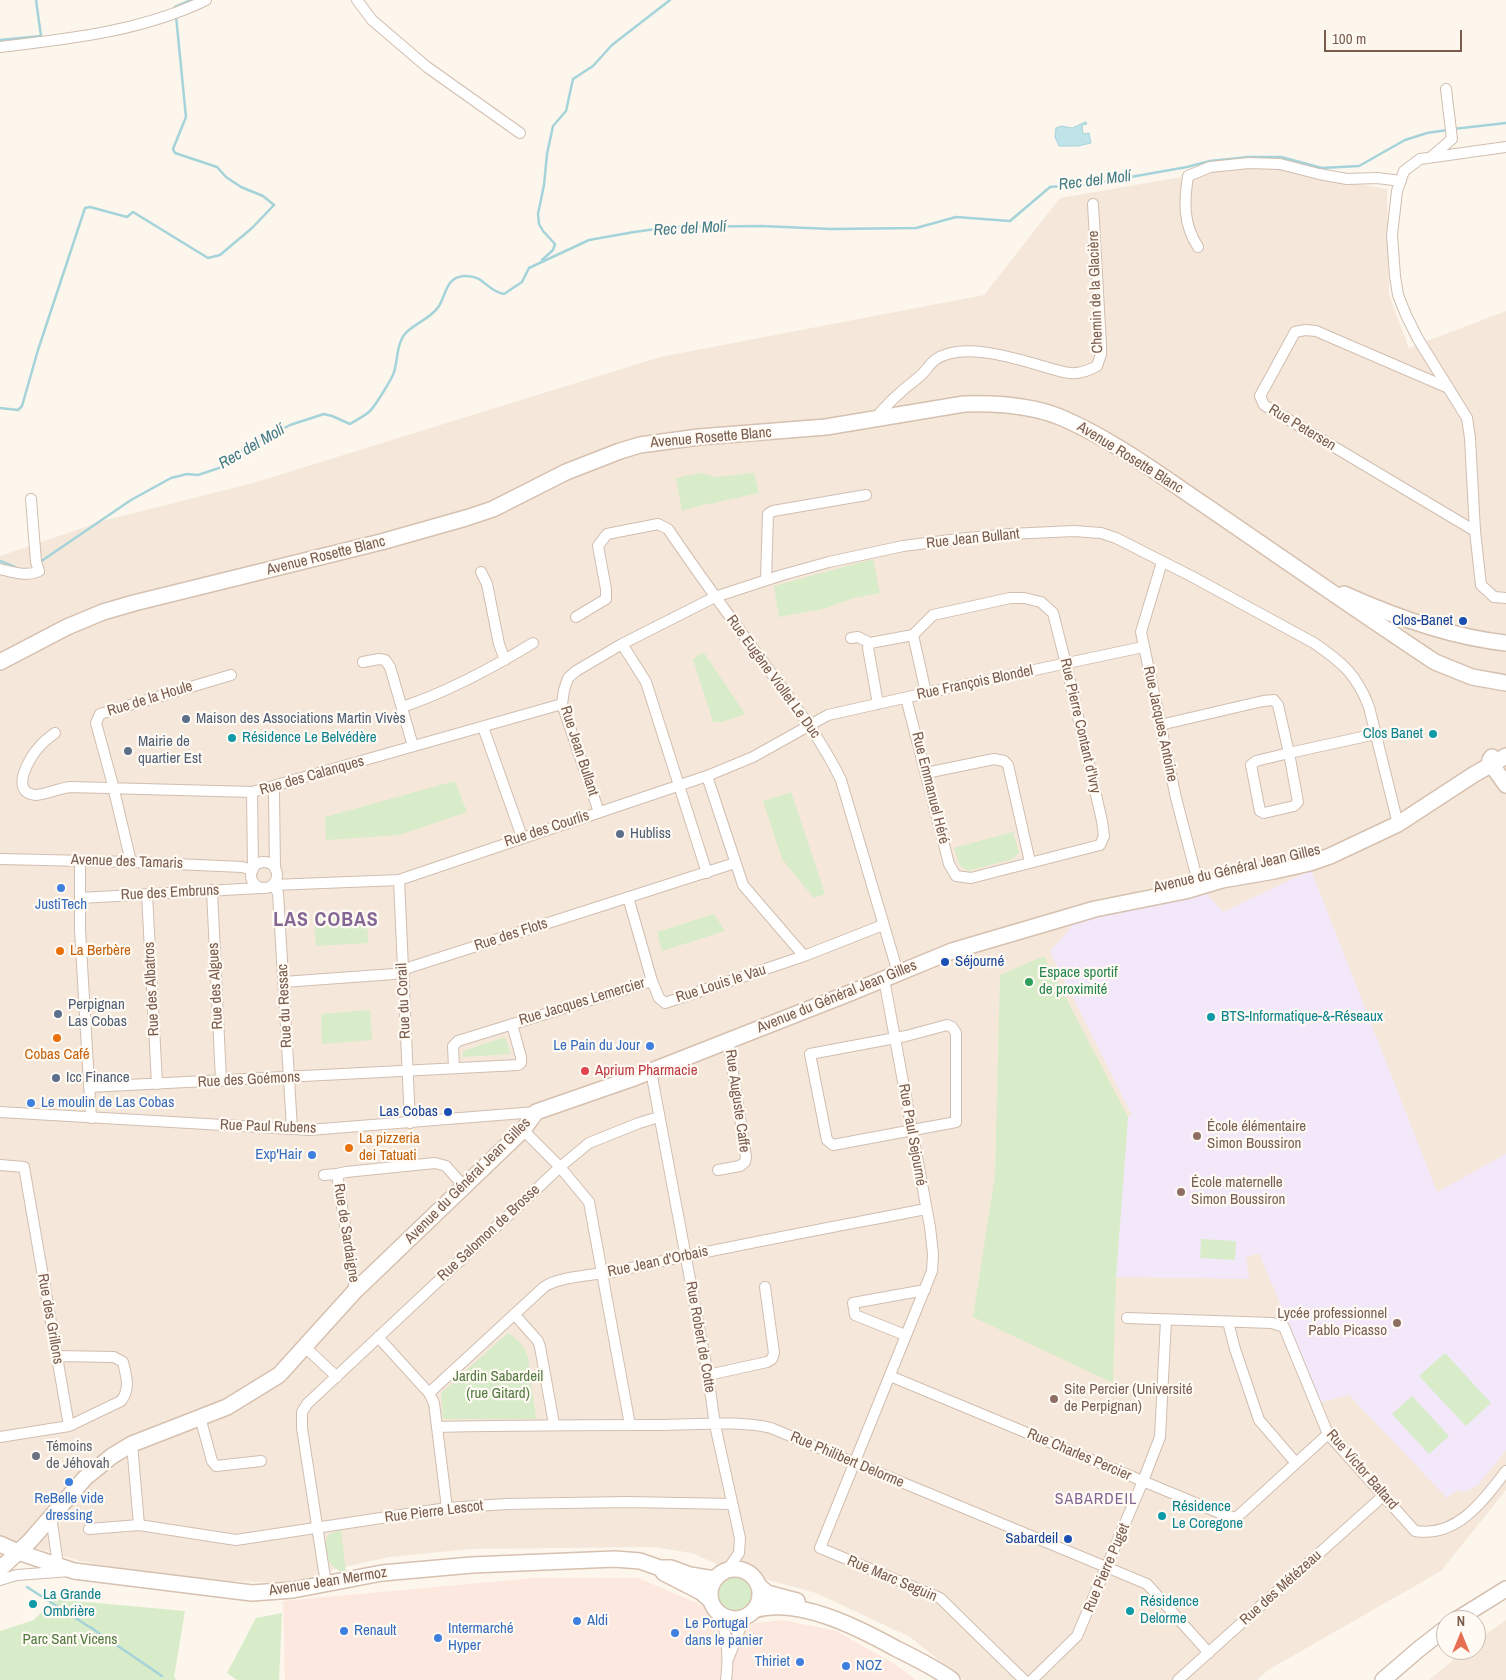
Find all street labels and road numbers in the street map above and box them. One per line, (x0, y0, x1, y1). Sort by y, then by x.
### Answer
street label: Chemin de la Glacière (1085, 230, 1107, 354)
street label: Rue Petersen (1265, 401, 1339, 455)
street label: Avenue Rosette Blanc (1074, 418, 1186, 498)
street label: Avenue Rosette Blanc (650, 424, 772, 452)
street label: Rue Jean Bullant (925, 525, 1021, 553)
street label: Avenue Rosette Blanc (265, 533, 387, 579)
street label: Rue Eugène Viollet Le Duc (722, 612, 824, 742)
street label: Rue Pierre Contant d'Ivry (1056, 657, 1104, 795)
street label: Rue François Blondel (915, 662, 1035, 704)
street label: Rue Jacques Antoine (1139, 665, 1181, 783)
street label: Rue de la Houle (105, 677, 195, 721)
street label: Rue Jean Bullant (556, 704, 602, 798)
street label: Rue Emmanuel Héré (907, 730, 953, 846)
street label: Rue des Calanques (258, 752, 366, 800)
street label: Rue des Courlis (502, 807, 592, 851)
street label: Avenue du Général Jean Gilles (1152, 841, 1322, 897)
street label: Avenue des Tamaris (71, 851, 183, 873)
street label: Rue des Embruns (120, 881, 220, 905)
street label: Rue des Flots (472, 915, 550, 955)
street label: Rue des Albatros (141, 941, 163, 1037)
street label: Rue des Algues (205, 942, 227, 1030)
street label: Avenue du Général Jean Gilles (754, 957, 920, 1037)
street label: Rue Louis le Vau (674, 961, 768, 1007)
street label: Rue du Corail (393, 963, 415, 1039)
street label: Rue du Ressac (274, 964, 296, 1048)
street label: Rue Jacques Lemercier (517, 974, 647, 1030)
street label: Rue Auguste Caffe (721, 1048, 753, 1154)
street label: Rue des Goémons (197, 1068, 301, 1092)
street label: Rue Paul Sejourné (894, 1083, 930, 1187)
street label: Avenue du Général Jean Gilles (401, 1114, 535, 1248)
street label: Rue Paul Rubens (220, 1116, 316, 1138)
street label: Rue Salomon de Brosse (434, 1181, 544, 1285)
street label: Rue de Sardaigne (329, 1182, 363, 1284)
street label: Rue Jean d'Orbais (606, 1243, 710, 1281)
street label: Rue des Grillons (33, 1272, 67, 1366)
street label: Rue Robert de Cotte (681, 1280, 719, 1394)
street label: Rue Charles Percier (1024, 1425, 1134, 1485)
street label: Rue Victor Baltard (1322, 1426, 1402, 1514)
street label: Rue Philibert Delorme (787, 1428, 907, 1492)
street label: Rue Pierre Lescot (384, 1497, 484, 1527)
street label: Rue Pierre Puget (1080, 1521, 1134, 1615)
street label: Rue des Métézeau (1237, 1547, 1325, 1629)
street label: Rue Marc Seguin (844, 1552, 940, 1606)
street label: Avenue Jean Mermoz (268, 1564, 388, 1600)

